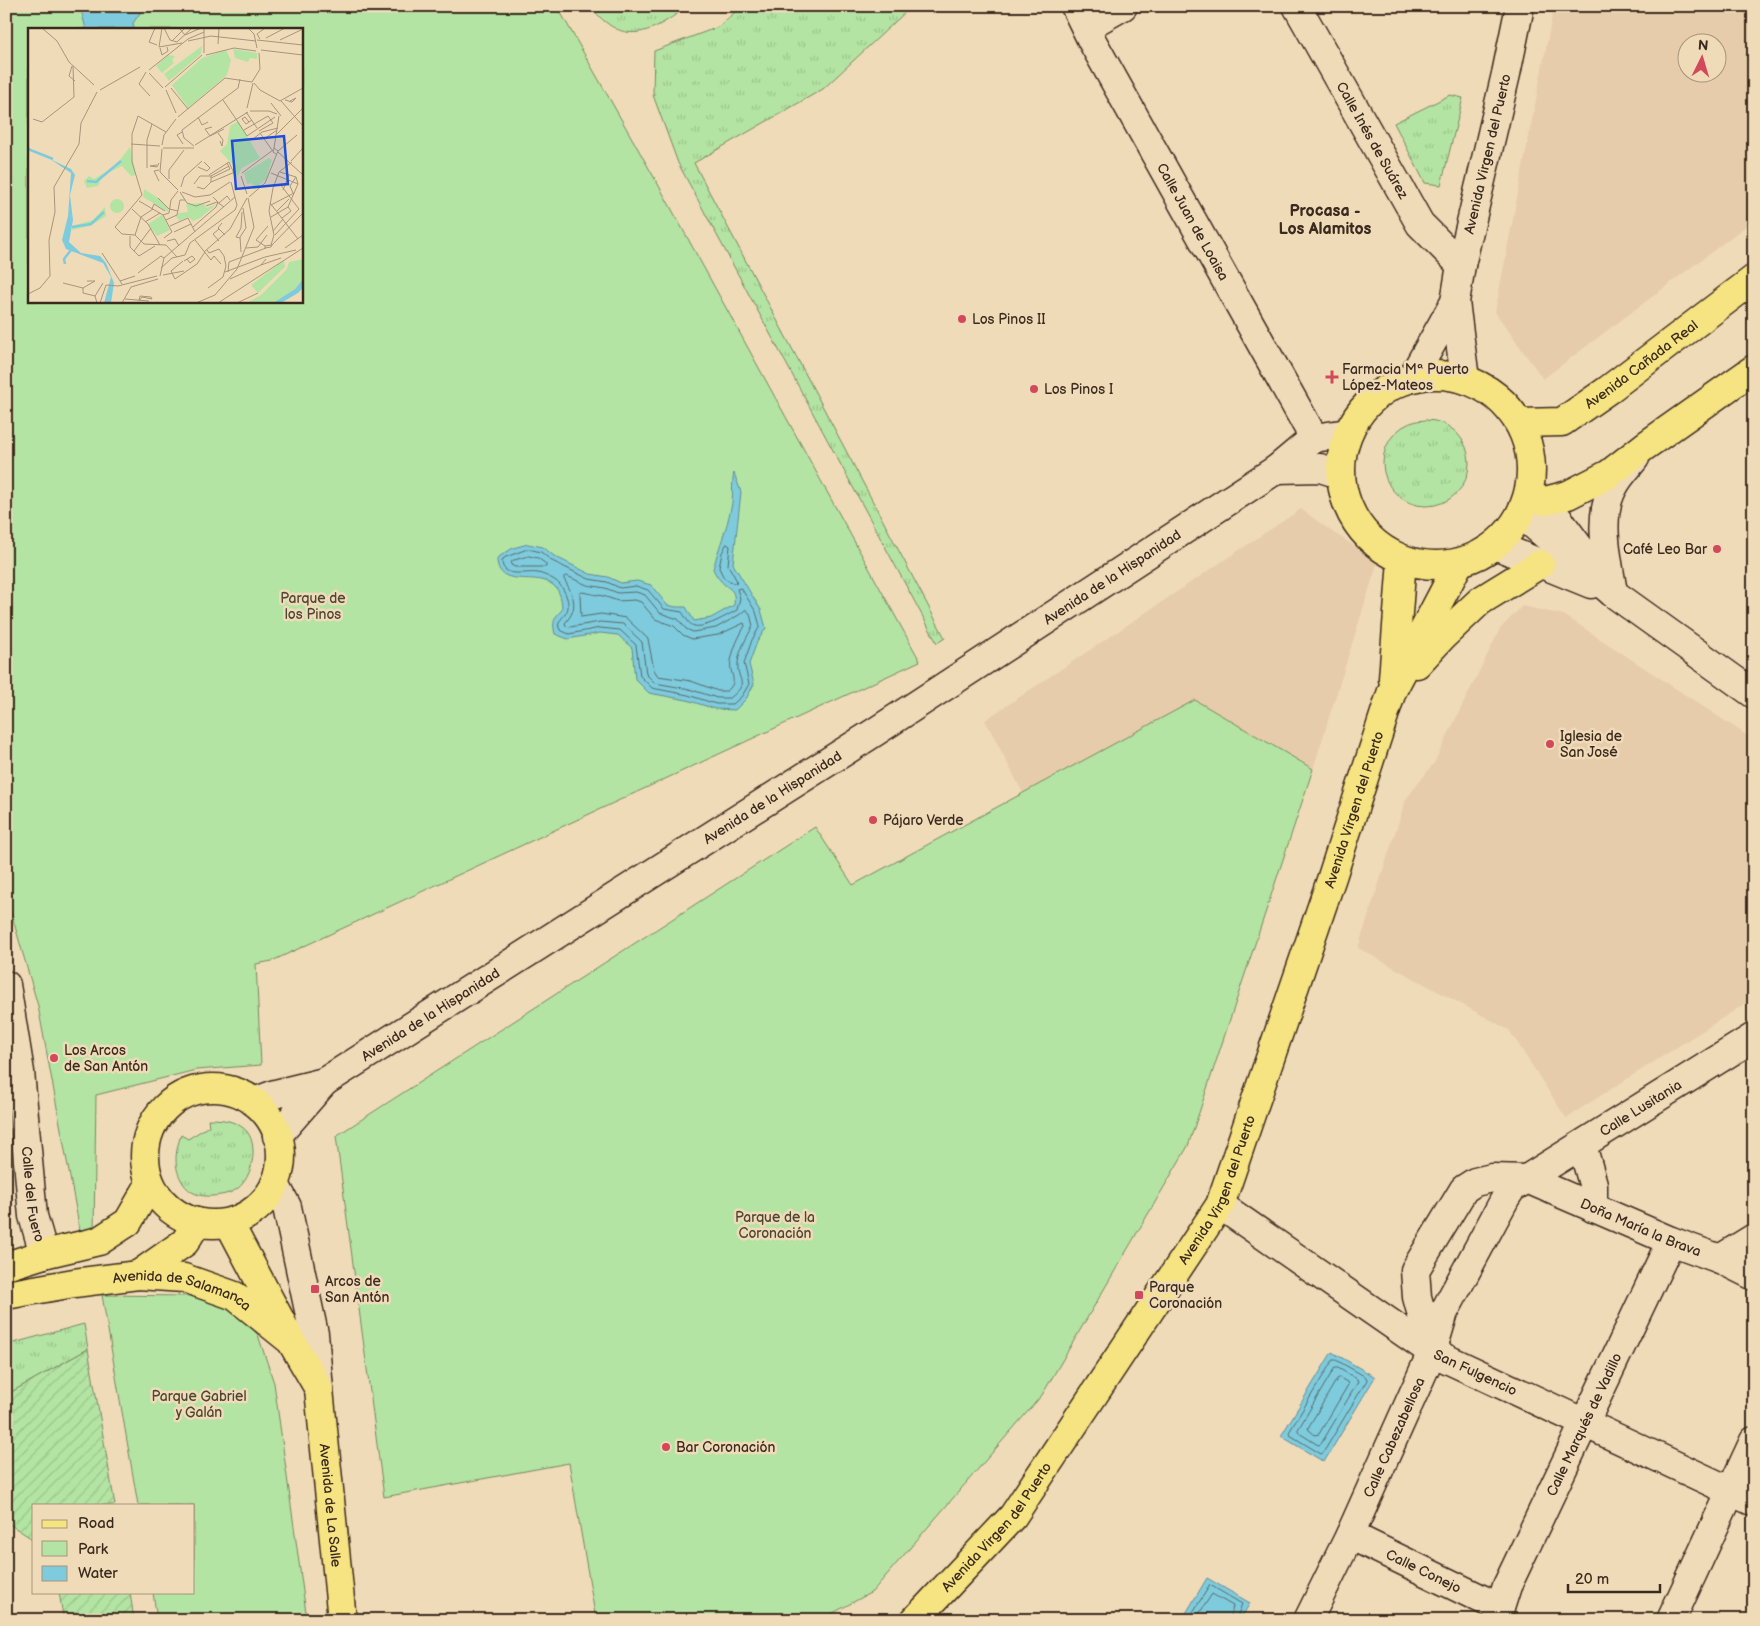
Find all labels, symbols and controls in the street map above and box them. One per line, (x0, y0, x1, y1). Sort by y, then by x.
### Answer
inset map (28, 28, 302, 302)
north arrow (1678, 32, 1728, 82)
text: N (1697, 37, 1709, 54)
street label: Avenida Virgen del Puerto (1460, 72, 1514, 235)
street label: Calle Inés de Suárez (1333, 79, 1413, 202)
street label: Calle Juan de Loaisa (1153, 160, 1233, 284)
district label: Procasa - Los Alamitos (1279, 202, 1372, 239)
place label: Los Pinos II (972, 311, 1046, 328)
marker: Los Pinos II (956, 313, 968, 325)
street label: Avenida Cañada Real (1581, 316, 1701, 412)
place label: Farmacia Mª Puerto López-Mateos (1342, 361, 1469, 394)
marker: Farmacia Mª Puerto López-Mateos (1326, 371, 1338, 383)
place label: Los Pinos I (1044, 381, 1113, 398)
marker: Los Pinos I (1028, 383, 1040, 395)
street label: Avenida de la Hispanidad (1040, 526, 1184, 628)
place label: Café Leo Bar (1623, 541, 1708, 558)
marker: Café Leo Bar (1711, 543, 1723, 555)
park label: Parque de los Pinos (280, 590, 346, 623)
place label: Iglesia de San José (1560, 728, 1622, 761)
street label: Avenida Virgen del Puerto (1320, 729, 1387, 890)
marker: Iglesia de San José (1544, 738, 1556, 750)
street label: Avenida de la Hispanidad (700, 747, 845, 847)
place label: Pájaro Verde (883, 812, 963, 829)
marker: Pájaro Verde (867, 814, 879, 826)
street label: Avenida de la Hispanidad (358, 964, 503, 1065)
place label: Los Arcos de San Antón (64, 1042, 148, 1075)
marker: Los Arcos de San Antón (48, 1052, 60, 1064)
street label: Calle Lusitania (1596, 1076, 1685, 1140)
street label: Avenida Virgen del Puerto (1175, 1113, 1259, 1267)
street label: Calle del Fuero (18, 1146, 49, 1244)
street label: Doña María la Brava (1578, 1195, 1704, 1260)
park label: Parque de la Coronación (735, 1209, 815, 1242)
street label: Avenida de Salamanca (112, 1266, 255, 1314)
place label: Arcos de San Antón (325, 1273, 389, 1306)
place label: Parque Coronación (1149, 1279, 1222, 1312)
marker: Arcos de San Antón (309, 1283, 321, 1295)
marker: Parque Coronación (1133, 1289, 1145, 1301)
street label: San Fulgencio (1431, 1346, 1520, 1399)
street label: Calle Marqués de Vadillo (1542, 1350, 1625, 1499)
street label: Calle Cabezabellosa (1360, 1374, 1428, 1500)
park label: Parque Gabriel y Galán (151, 1388, 247, 1421)
place label: Bar Coronación (676, 1439, 776, 1456)
marker: Bar Coronación (660, 1441, 672, 1453)
street label: Avenida de La Salle (316, 1443, 345, 1568)
street label: Avenida Virgen del Puerto (938, 1459, 1055, 1595)
legend (32, 1504, 195, 1594)
text: Road (78, 1514, 114, 1533)
text: Park (78, 1540, 109, 1559)
street label: Calle Conejo (1383, 1545, 1464, 1596)
scale bar (1568, 1561, 1660, 1593)
text: Water (78, 1564, 118, 1583)
text: 20 m (1575, 1570, 1609, 1589)

